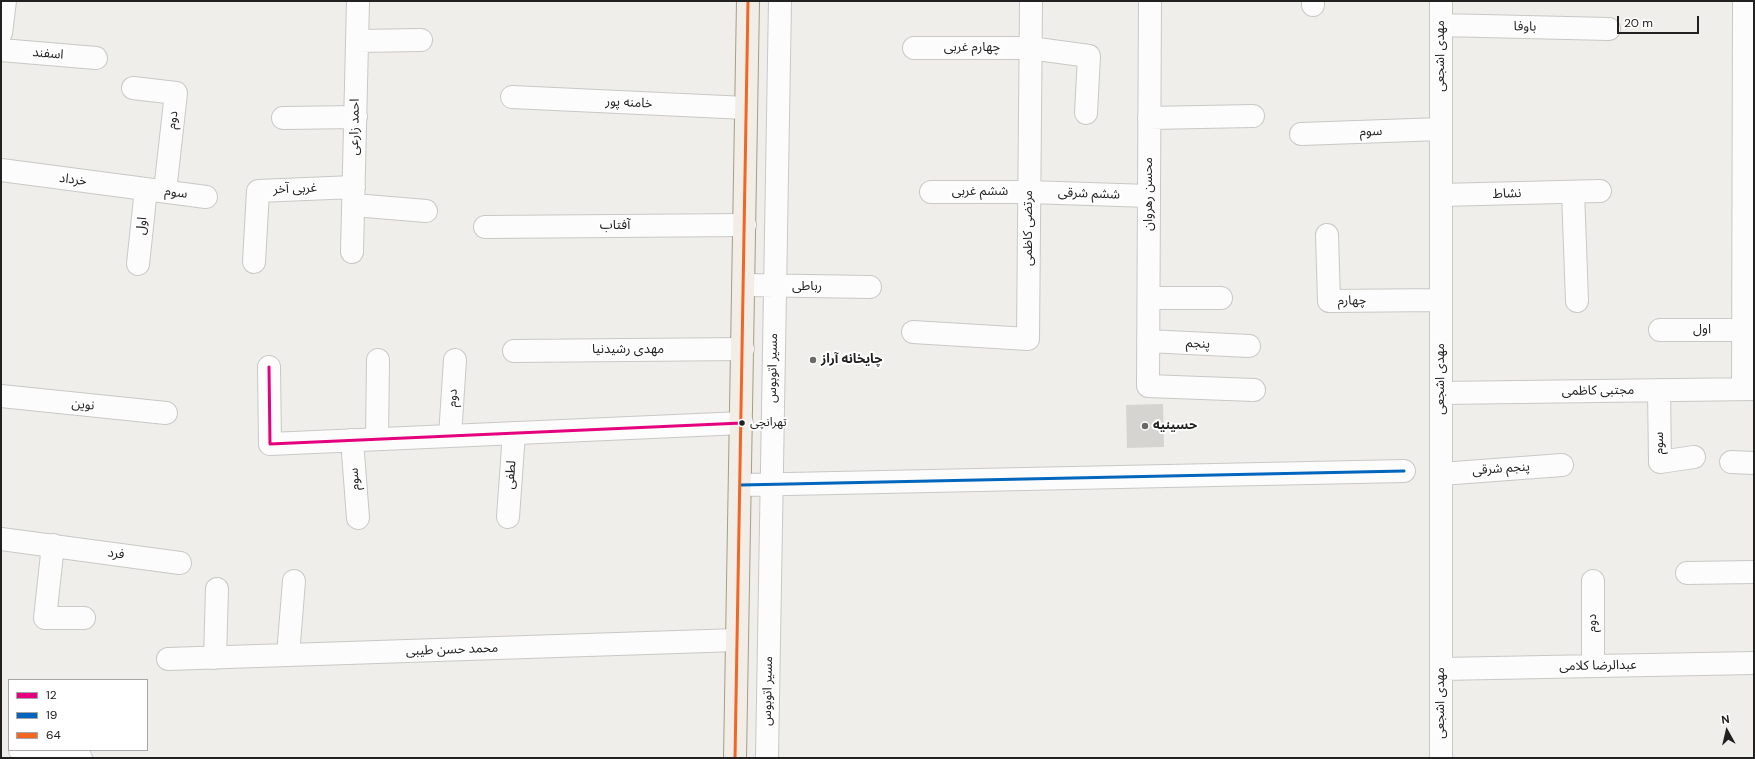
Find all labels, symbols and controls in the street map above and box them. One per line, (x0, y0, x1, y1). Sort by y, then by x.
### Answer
scale bar (1619, 8, 1701, 34)
text: 20 m (1624, 15, 1653, 31)
street label: باوفا (1514, 19, 1536, 35)
street label: مهدی اشجعی (1433, 20, 1449, 92)
street label: چهارم غربی (944, 40, 1000, 56)
street label: اسفند (32, 45, 64, 63)
street label: خامنه پور (605, 94, 653, 112)
street label: احمد زارعی (347, 99, 363, 155)
street label: دوم (164, 110, 182, 130)
street label: سوم (1359, 124, 1383, 140)
street label: محسن رهروان (1141, 157, 1157, 231)
street label: خرداد (58, 171, 88, 189)
street label: غربی آخر (273, 180, 317, 198)
street label: سوم (164, 184, 188, 202)
street label: ششم غربی (952, 184, 1008, 200)
street label: ششم شرقی (1058, 185, 1120, 203)
street label: نشاط (1492, 186, 1522, 202)
street label: مرتضی کاظمی (1021, 190, 1037, 266)
street label: اول (133, 216, 151, 236)
street label: آفتاب (600, 218, 630, 234)
street label: رباطی (792, 279, 822, 295)
street label: چهارم (1338, 293, 1366, 309)
street label: اول (1693, 322, 1711, 338)
street label: مسیر اتوبوس (765, 333, 781, 403)
street label: پنجم (1186, 336, 1210, 352)
street label: مهدی رشیدنیا (592, 342, 664, 358)
street label: مهدی اشجعی (1433, 343, 1449, 415)
place label: چایخانه آراز (821, 352, 882, 368)
marker: چایخانه آراز (808, 355, 818, 365)
street label: مجتبی کاظمی (1562, 383, 1634, 399)
street label: دوم (445, 388, 461, 408)
street label: نوین (71, 396, 95, 414)
place label: تهرانچی (750, 416, 787, 430)
marker: تهرانچی (737, 418, 747, 428)
place label: حسینیه (1153, 418, 1197, 434)
marker: حسینیه (1140, 421, 1150, 431)
street label: سوم (1652, 432, 1668, 454)
street label: پنجم شرقی (1472, 459, 1530, 479)
street label: لطفی (502, 460, 520, 490)
street label: سوم (346, 467, 364, 491)
street label: فرد (107, 545, 125, 563)
street label: دوم (1585, 614, 1601, 632)
street label: محمد حسن طیبی (406, 641, 498, 659)
street label: مسیر اتوبوس (760, 656, 776, 726)
street label: عبدالرضا کلامی (1559, 658, 1637, 674)
street label: مهدی اشجعی (1433, 667, 1449, 739)
legend (8, 679, 148, 751)
text: 12 (46, 687, 57, 703)
text: 19 (46, 707, 57, 723)
north arrow (1707, 711, 1747, 751)
text: N (1720, 712, 1730, 727)
text: 64 (46, 727, 61, 743)

